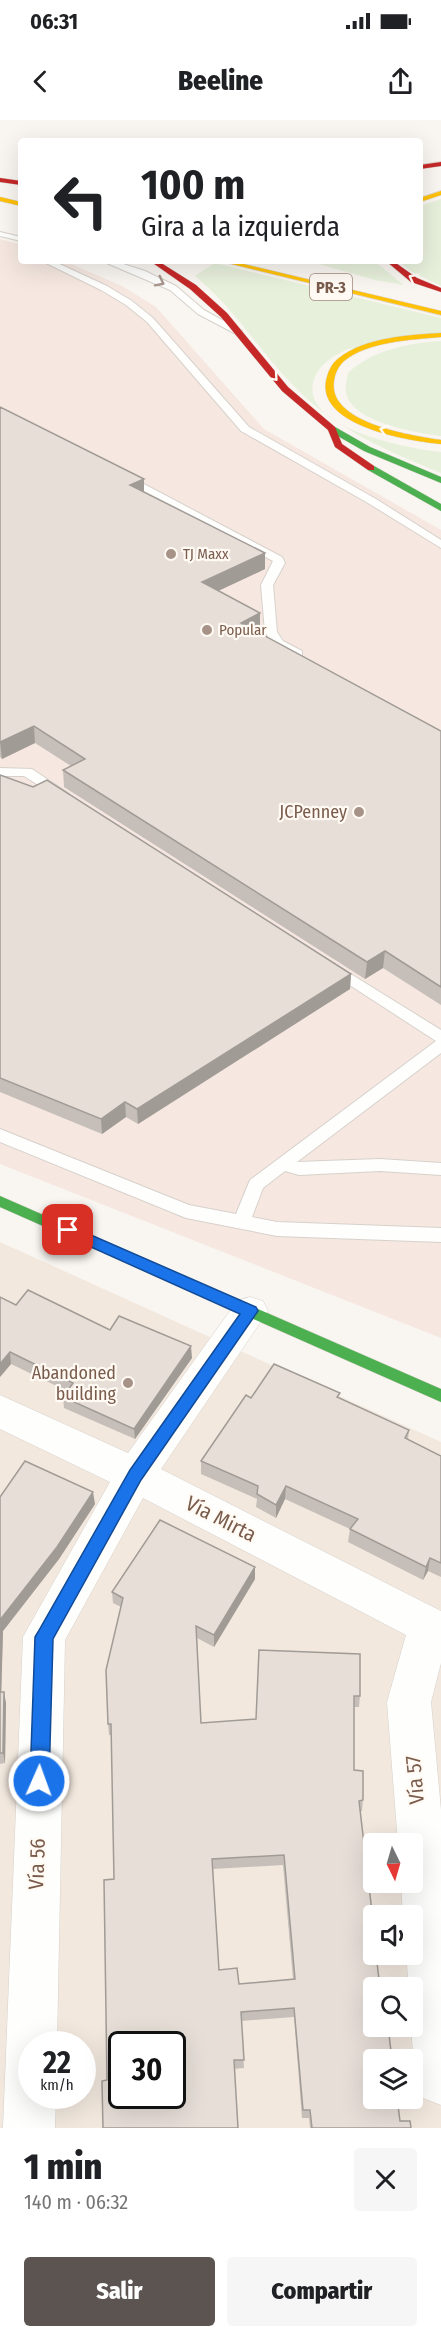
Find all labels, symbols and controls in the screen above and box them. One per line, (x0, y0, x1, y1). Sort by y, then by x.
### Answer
text: 06:31 (30, 8, 78, 35)
icon: back (24, 65, 57, 98)
text: Beeline (178, 65, 263, 97)
icon: share (384, 65, 417, 98)
text: 100 m (141, 160, 245, 210)
icon: left (42, 162, 120, 240)
text: Gira a la izquierda (141, 211, 340, 243)
road number: PR-3 (310, 274, 352, 300)
one-way arrow (409, 274, 420, 286)
one-way arrow (154, 275, 164, 286)
one-way arrow (267, 370, 278, 381)
one-way arrow (379, 425, 390, 437)
place label: TJ Maxx (183, 545, 229, 563)
marker: TJ Maxx (164, 547, 178, 561)
place label: Popular (219, 621, 267, 639)
marker: Popular (200, 623, 214, 637)
place label: JCPenney (279, 801, 347, 823)
marker: JCPenney (352, 805, 366, 819)
pin (42, 1204, 93, 1255)
icon: arrive (51, 1213, 84, 1246)
place label: Abandoned building (32, 1362, 117, 1405)
marker: Abandoned building (121, 1376, 135, 1390)
street label: Vía Mirta (181, 1490, 261, 1548)
position arrow (7, 1749, 71, 1813)
street label: Vía 57 (400, 1754, 430, 1806)
north arrow (363, 1833, 423, 1893)
map controls (363, 1833, 423, 2109)
street label: Vía 56 (23, 1838, 51, 1890)
button: sound (363, 1905, 423, 1965)
button: search (363, 1977, 423, 2037)
speed limit sign: 30 (108, 2031, 186, 2109)
text: 22 (43, 2045, 71, 2081)
button: layers (363, 2049, 423, 2109)
text: km/h (40, 2076, 74, 2094)
text: 1 min (24, 2145, 102, 2189)
button: close (354, 2148, 417, 2211)
text: 140 m · 06:32 (24, 2190, 128, 2214)
button: Salir (24, 2257, 215, 2326)
button: Compartir (227, 2257, 417, 2326)

